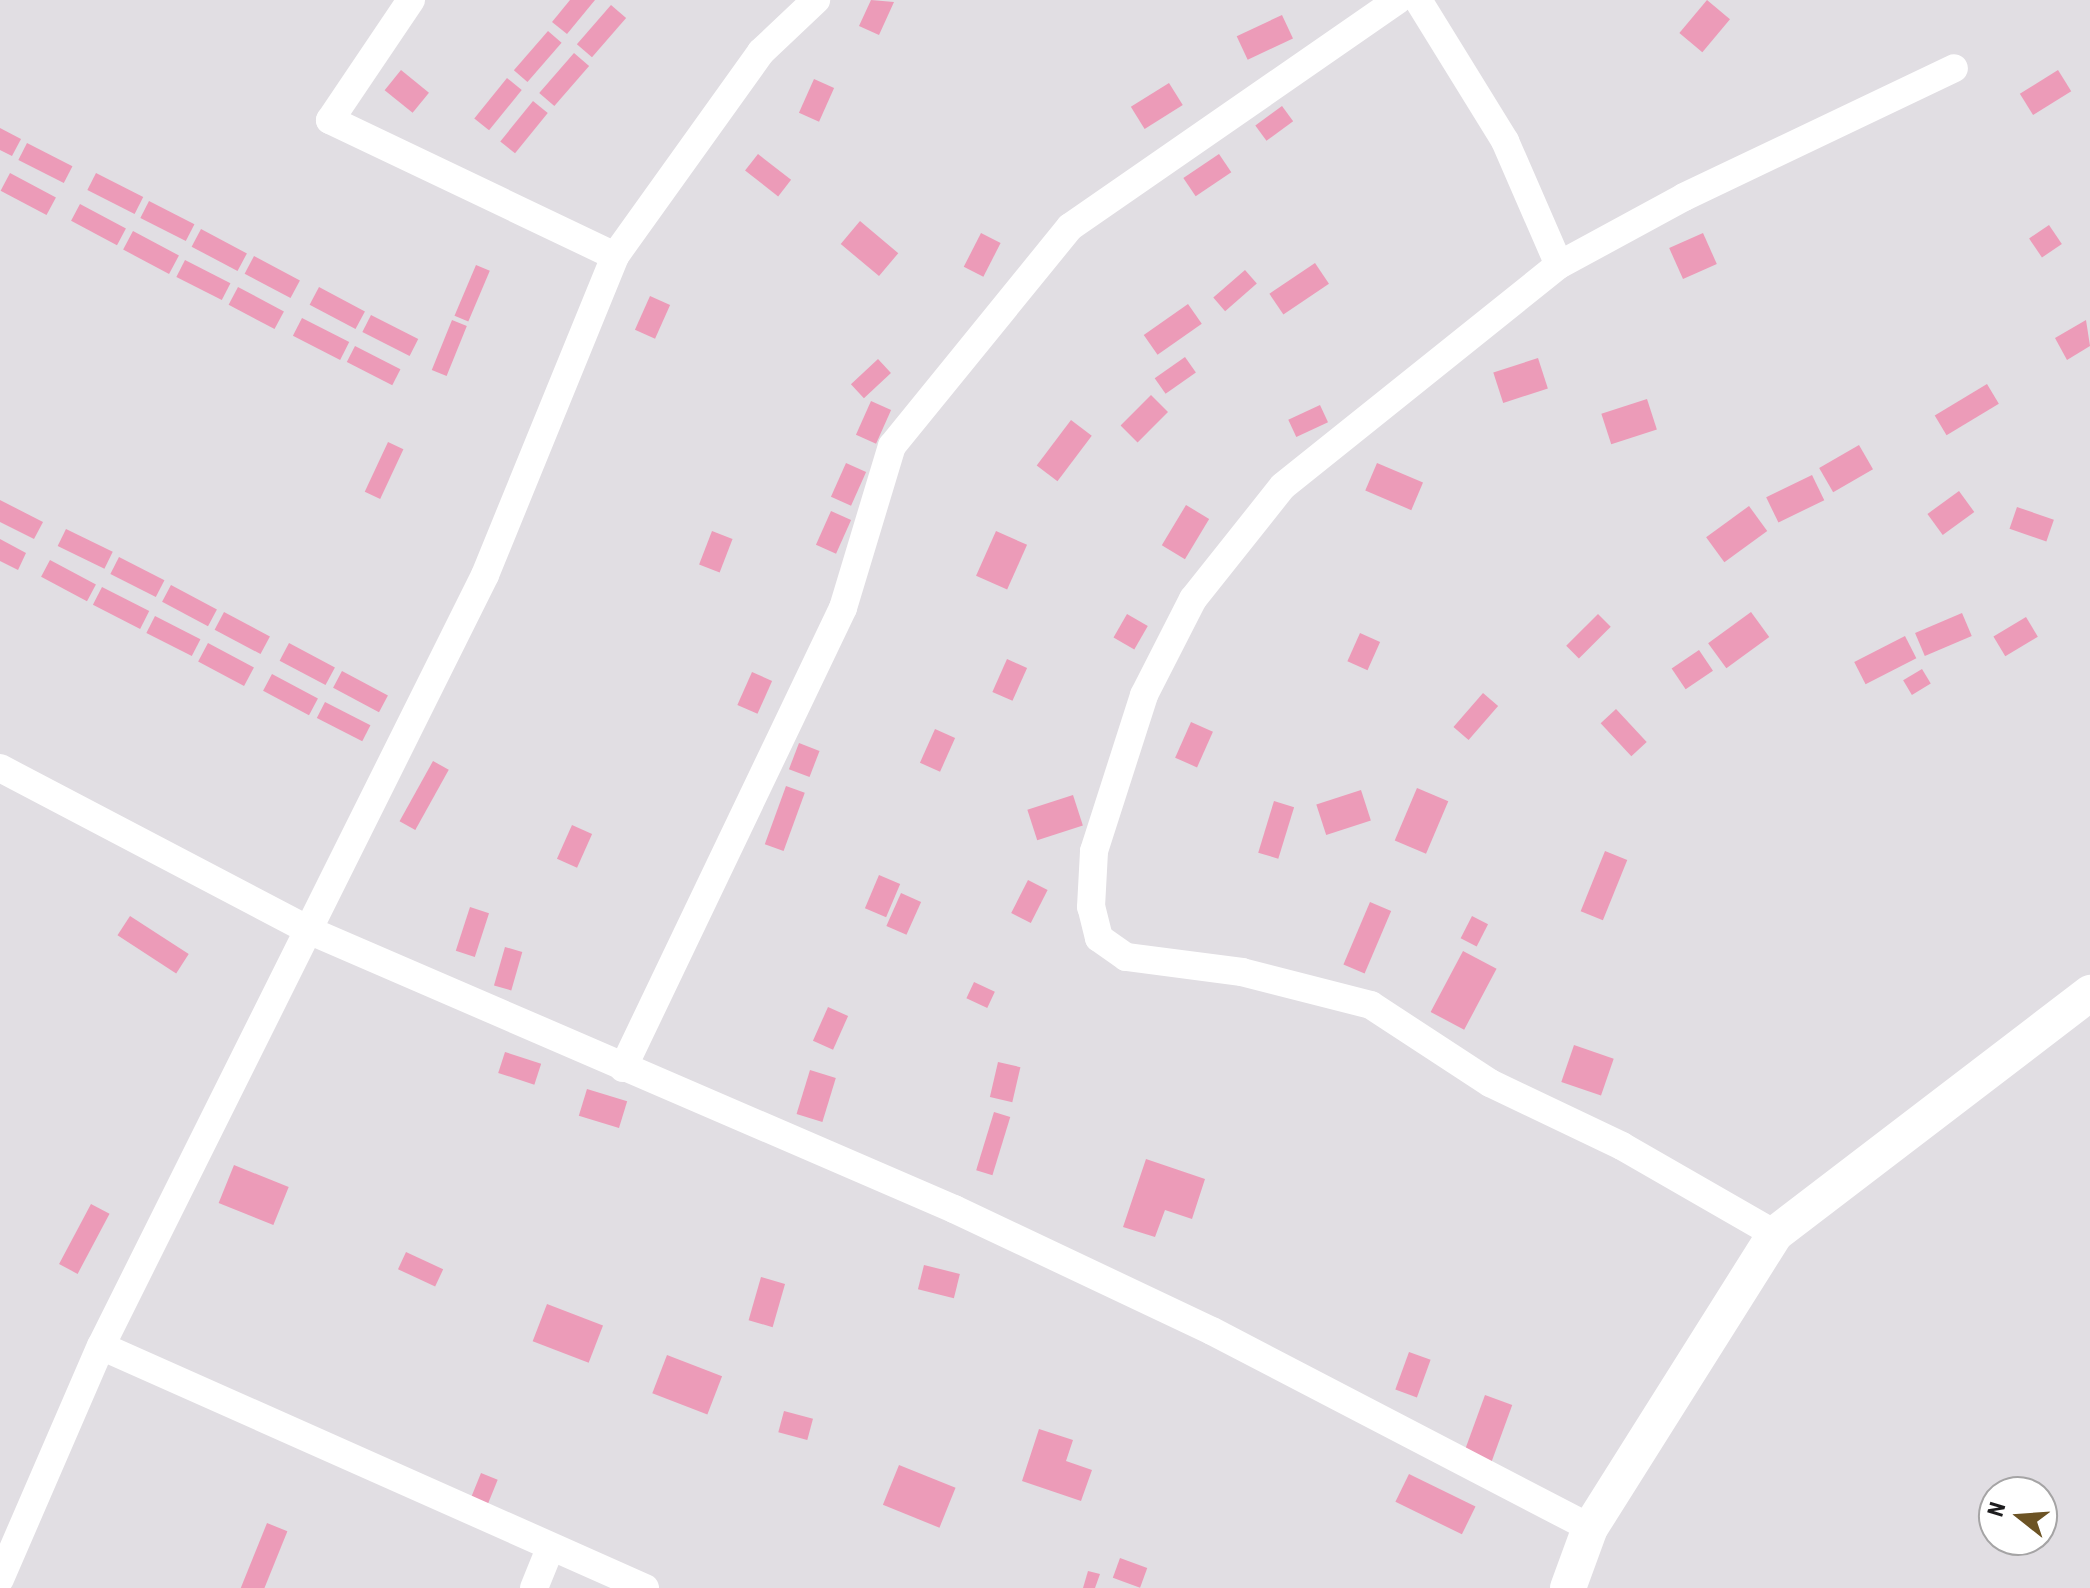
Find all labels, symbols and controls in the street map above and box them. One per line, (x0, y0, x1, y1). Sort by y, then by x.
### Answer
north arrow (1978, 1476, 2058, 1556)
text: N (1983, 1499, 2010, 1520)

